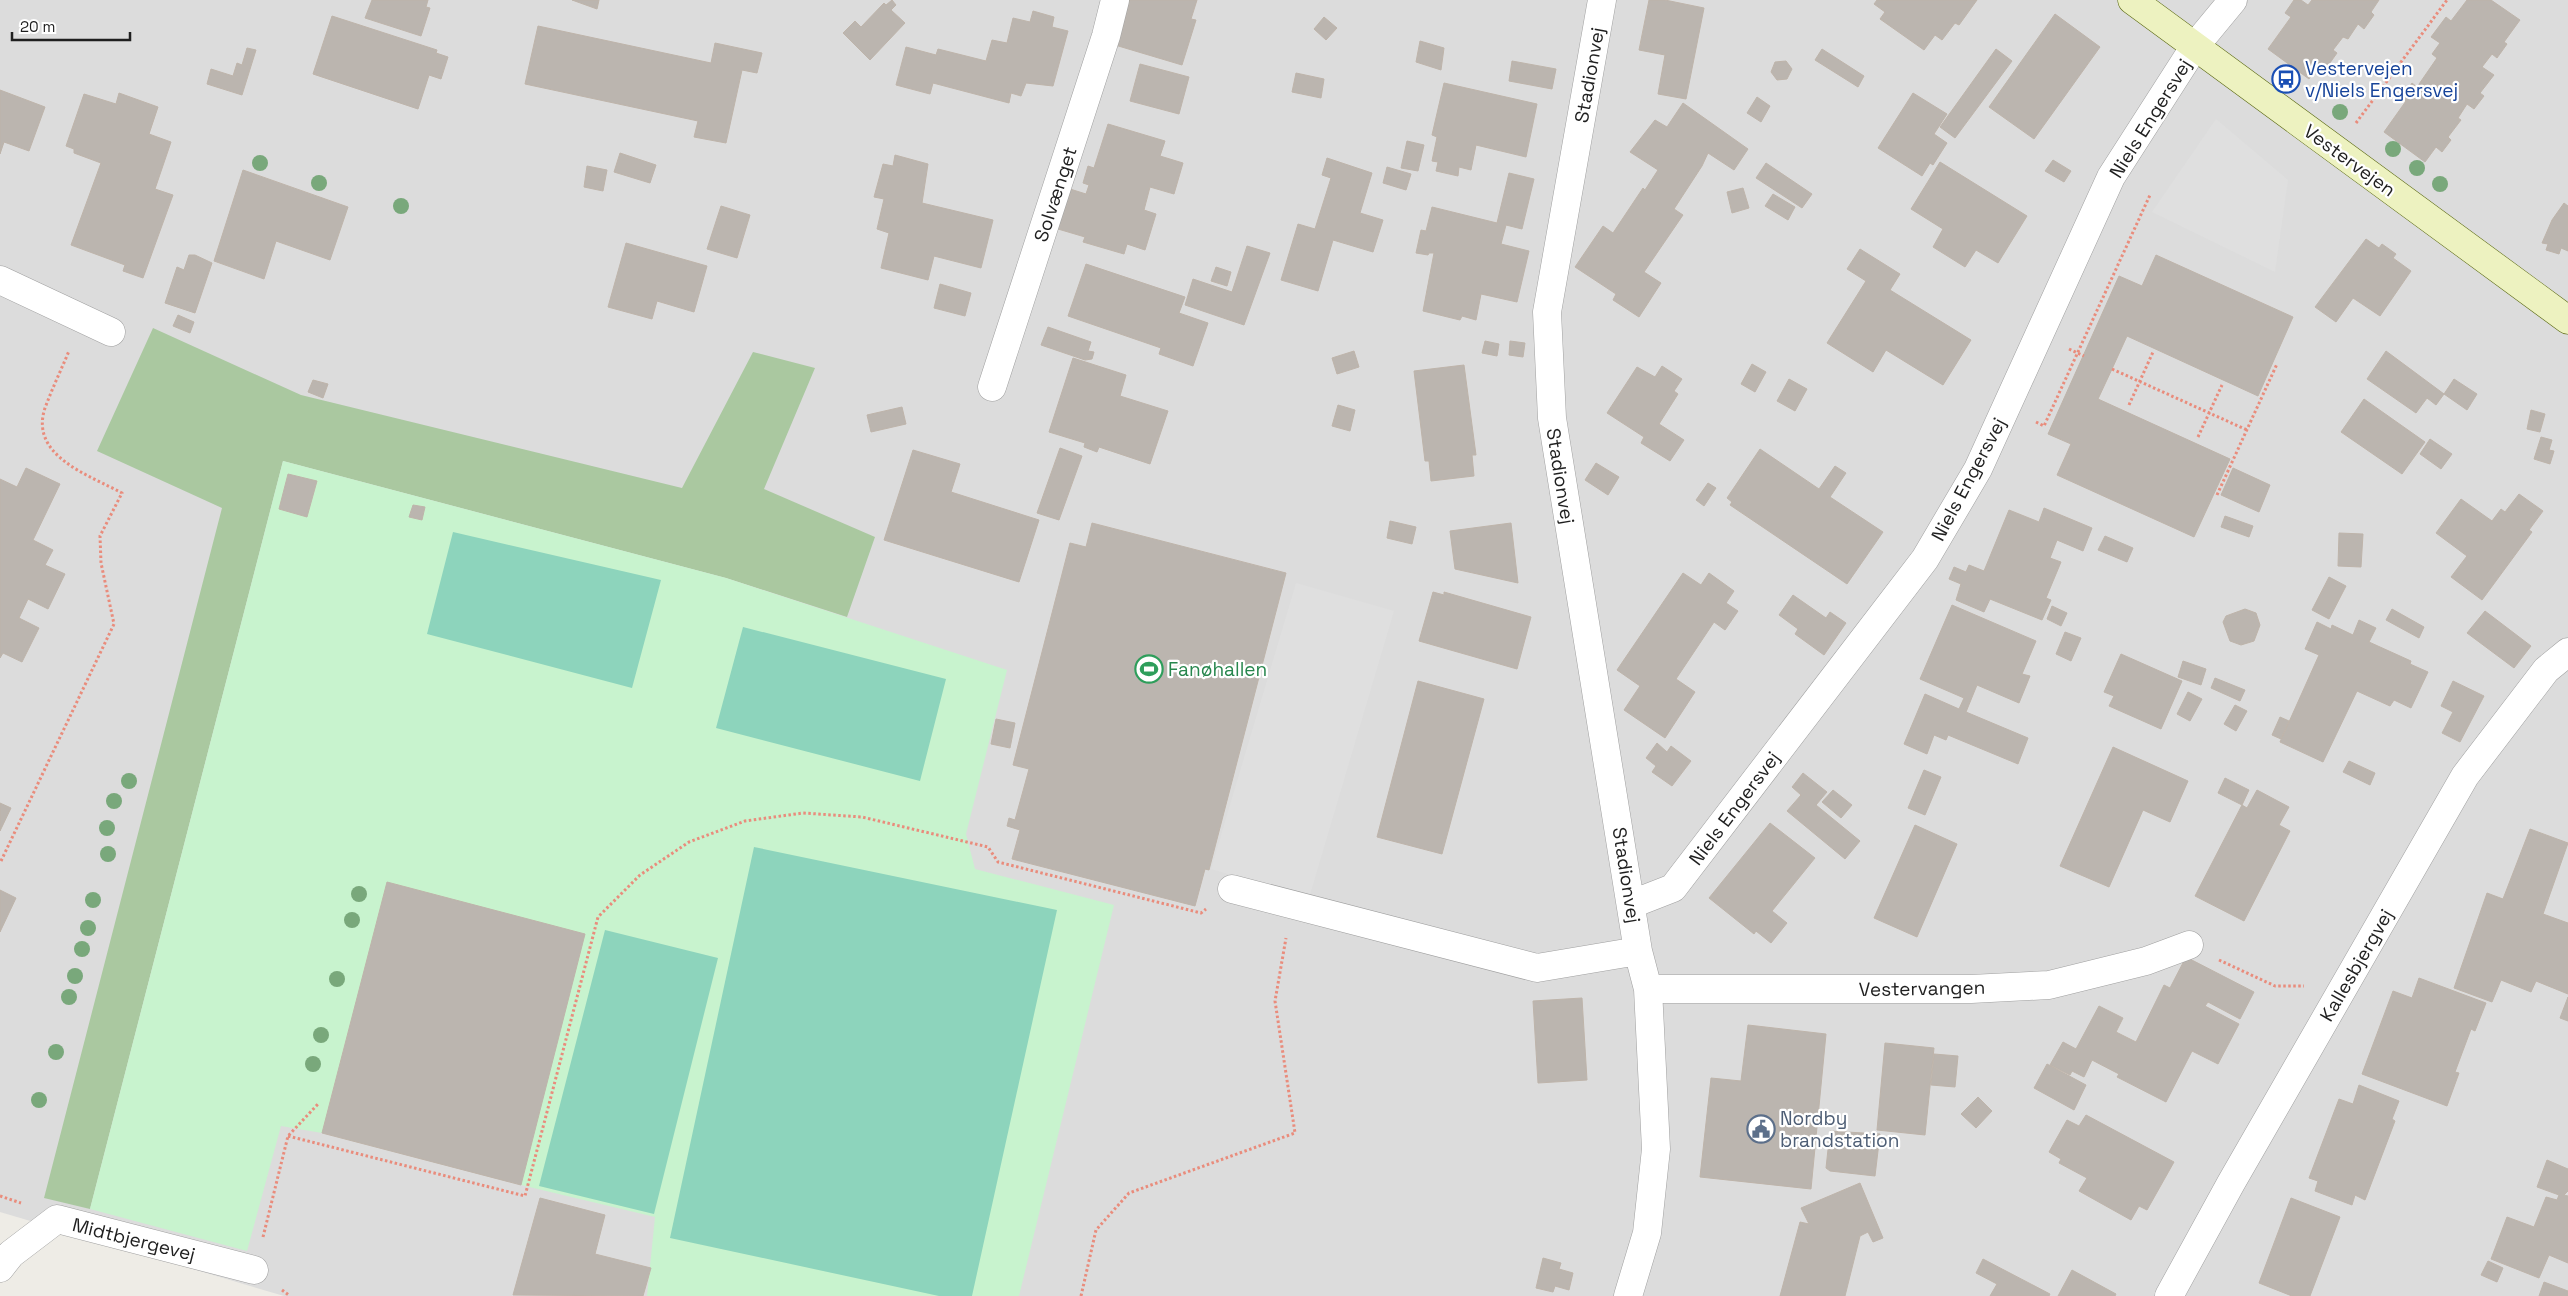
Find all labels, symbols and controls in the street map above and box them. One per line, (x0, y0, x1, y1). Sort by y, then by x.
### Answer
scale bar (12, 10, 130, 42)
text: 20 m (20, 17, 55, 36)
street label: Stadionvej (1569, 25, 1610, 125)
street label: Niels Engersvej (2104, 54, 2197, 183)
place label: Vestervejen v/Niels Engersvej (2305, 56, 2458, 103)
bus stop icon: Vestervejen v/Niels Engersvej (2271, 64, 2301, 94)
street label: Vestervejen (2299, 119, 2401, 202)
street label: Solvænget (1028, 143, 1083, 245)
street label: Niels Engersvej (1925, 413, 2011, 545)
street label: Stadionvej (1541, 426, 1580, 526)
sports icon: Fanøhallen (1134, 654, 1164, 684)
place label: Fanøhallen (1168, 657, 1267, 682)
street label: Niels Engersvej (1683, 746, 1785, 870)
street label: Stadionvej (1607, 825, 1646, 925)
street label: Kallesbjergvej (2314, 904, 2399, 1026)
street label: Vestervangen (1859, 975, 1985, 1002)
place label: Nordby brandstation (1780, 1106, 1899, 1153)
public building icon: Nordby brandstation (1746, 1114, 1776, 1144)
street label: Midtbjergevej (70, 1212, 198, 1267)

